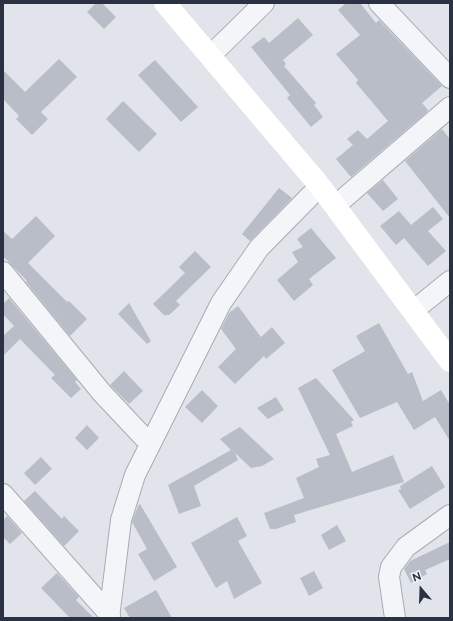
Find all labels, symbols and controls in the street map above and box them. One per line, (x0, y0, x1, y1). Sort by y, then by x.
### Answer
north arrow (401, 569, 441, 609)
text: N (411, 570, 423, 585)

